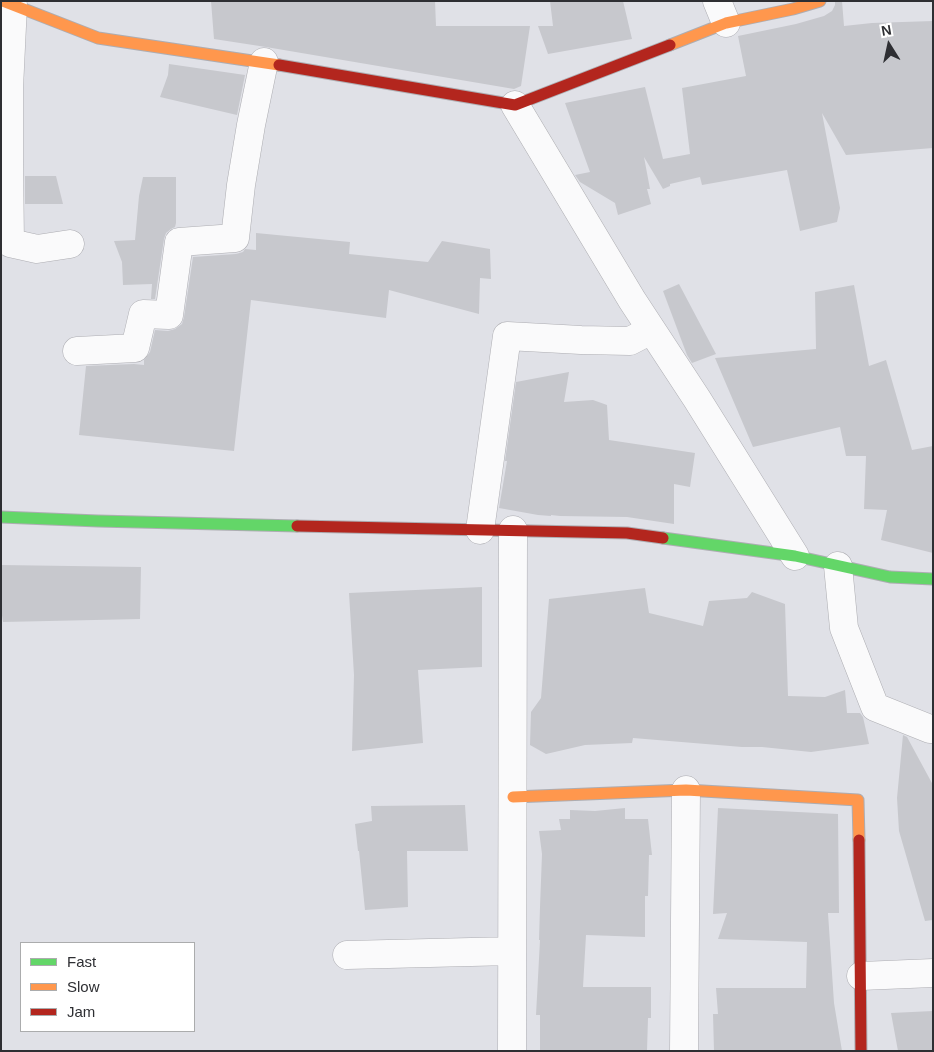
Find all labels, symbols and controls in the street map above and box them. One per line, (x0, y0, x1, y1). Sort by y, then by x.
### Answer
north arrow (864, 20, 914, 70)
text: N (880, 21, 893, 39)
legend (20, 942, 195, 1032)
text: Fast (67, 953, 96, 970)
text: Slow (67, 978, 100, 995)
text: Jam (67, 1003, 95, 1020)

